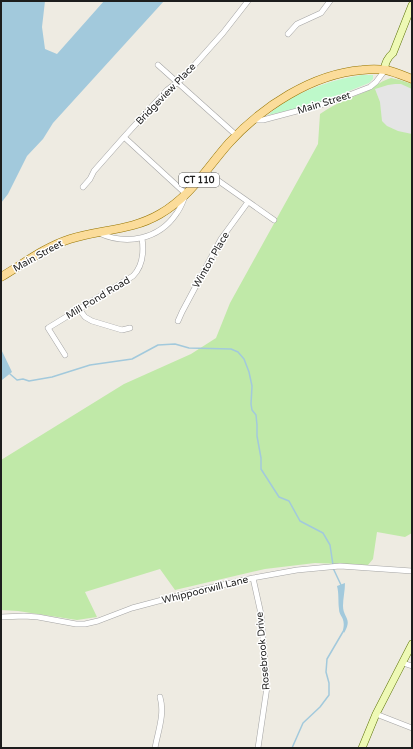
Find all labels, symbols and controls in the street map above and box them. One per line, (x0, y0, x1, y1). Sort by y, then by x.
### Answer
street label: Bridgeview Place (134, 60, 199, 127)
street label: Main Street (296, 89, 352, 117)
road number: CT 110 (179, 173, 219, 187)
street label: Winton Place (190, 230, 232, 290)
street label: Main Street (11, 237, 65, 275)
street label: Mill Pond Road (64, 274, 132, 322)
street label: Whippoorwill Lane (161, 573, 250, 607)
street label: Rosebrook Drive (254, 611, 272, 691)

